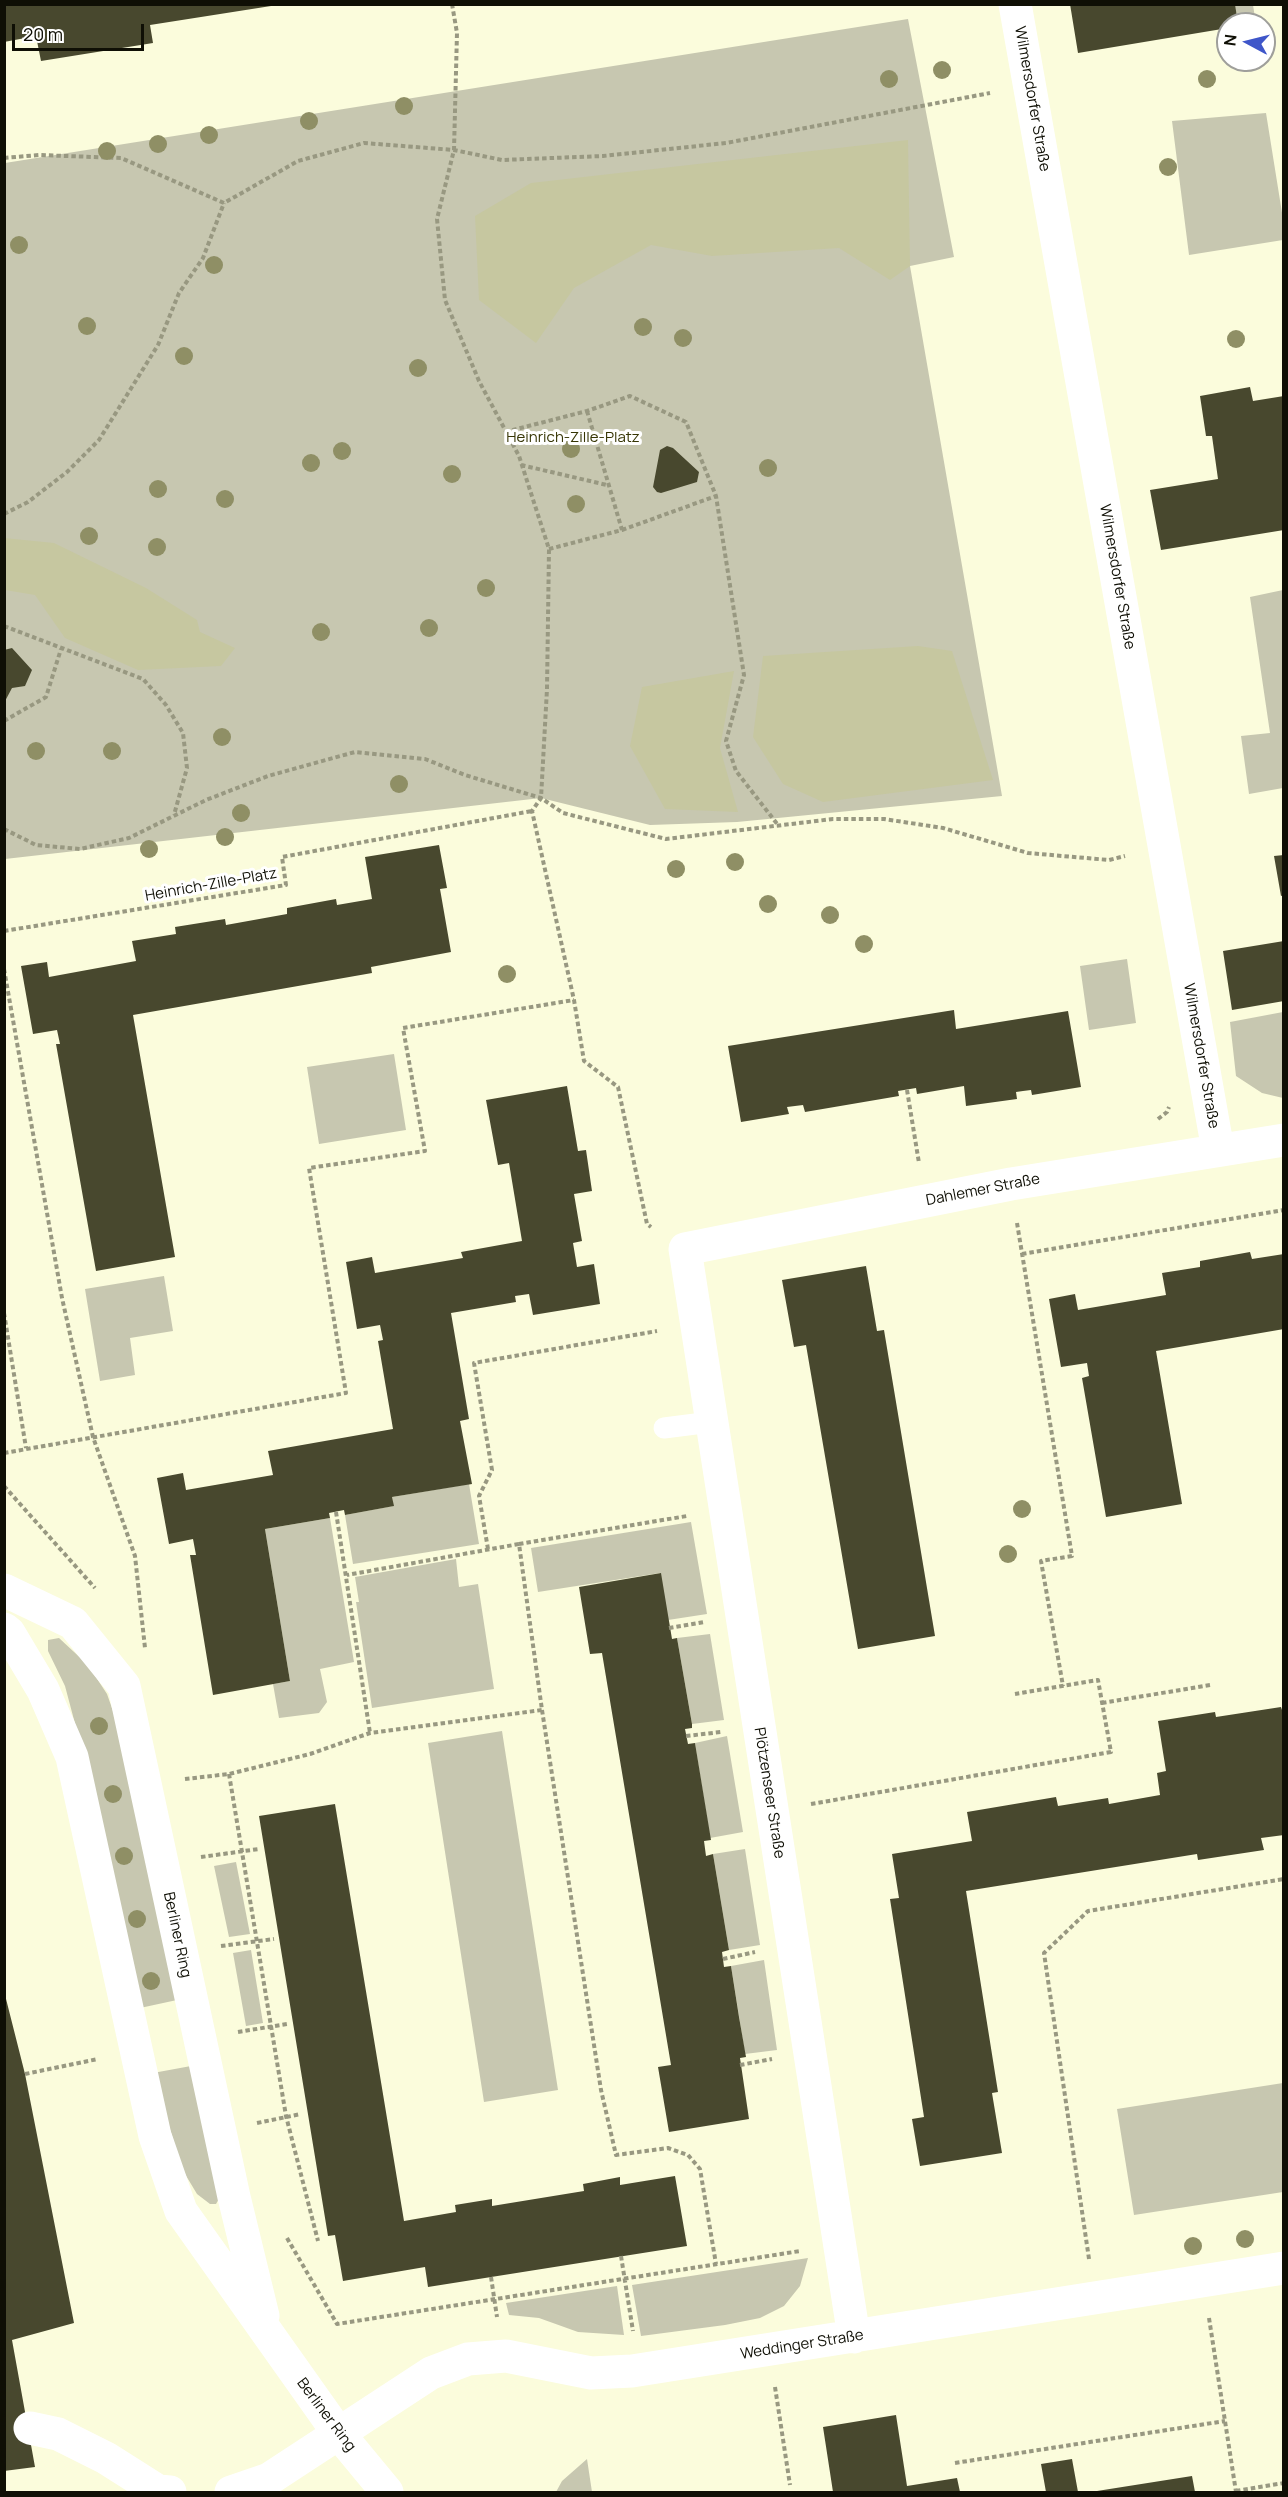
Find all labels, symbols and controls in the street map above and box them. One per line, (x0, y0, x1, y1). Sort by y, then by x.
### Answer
scale bar (15, 12, 147, 50)
north arrow (1216, 12, 1276, 72)
text: 20 m (23, 22, 63, 46)
street label: Wilmersdorfer Straße (1010, 25, 1054, 173)
text: N (1219, 33, 1242, 47)
park label: Heinrich-Zille-Platz (506, 429, 640, 447)
street label: Wilmersdorfer Straße (1095, 503, 1139, 651)
street label: Heinrich-Zille-Platz (144, 865, 278, 905)
street label: Wilmersdorfer Straße (1179, 982, 1223, 1130)
street label: Dahlemer Straße (925, 1170, 1041, 1210)
street label: Plötzenseer Straße (750, 1726, 788, 1860)
street label: Berliner Ring (159, 1891, 195, 1979)
street label: Weddinger Straße (739, 2326, 865, 2364)
street label: Berliner Ring (293, 2375, 359, 2455)

